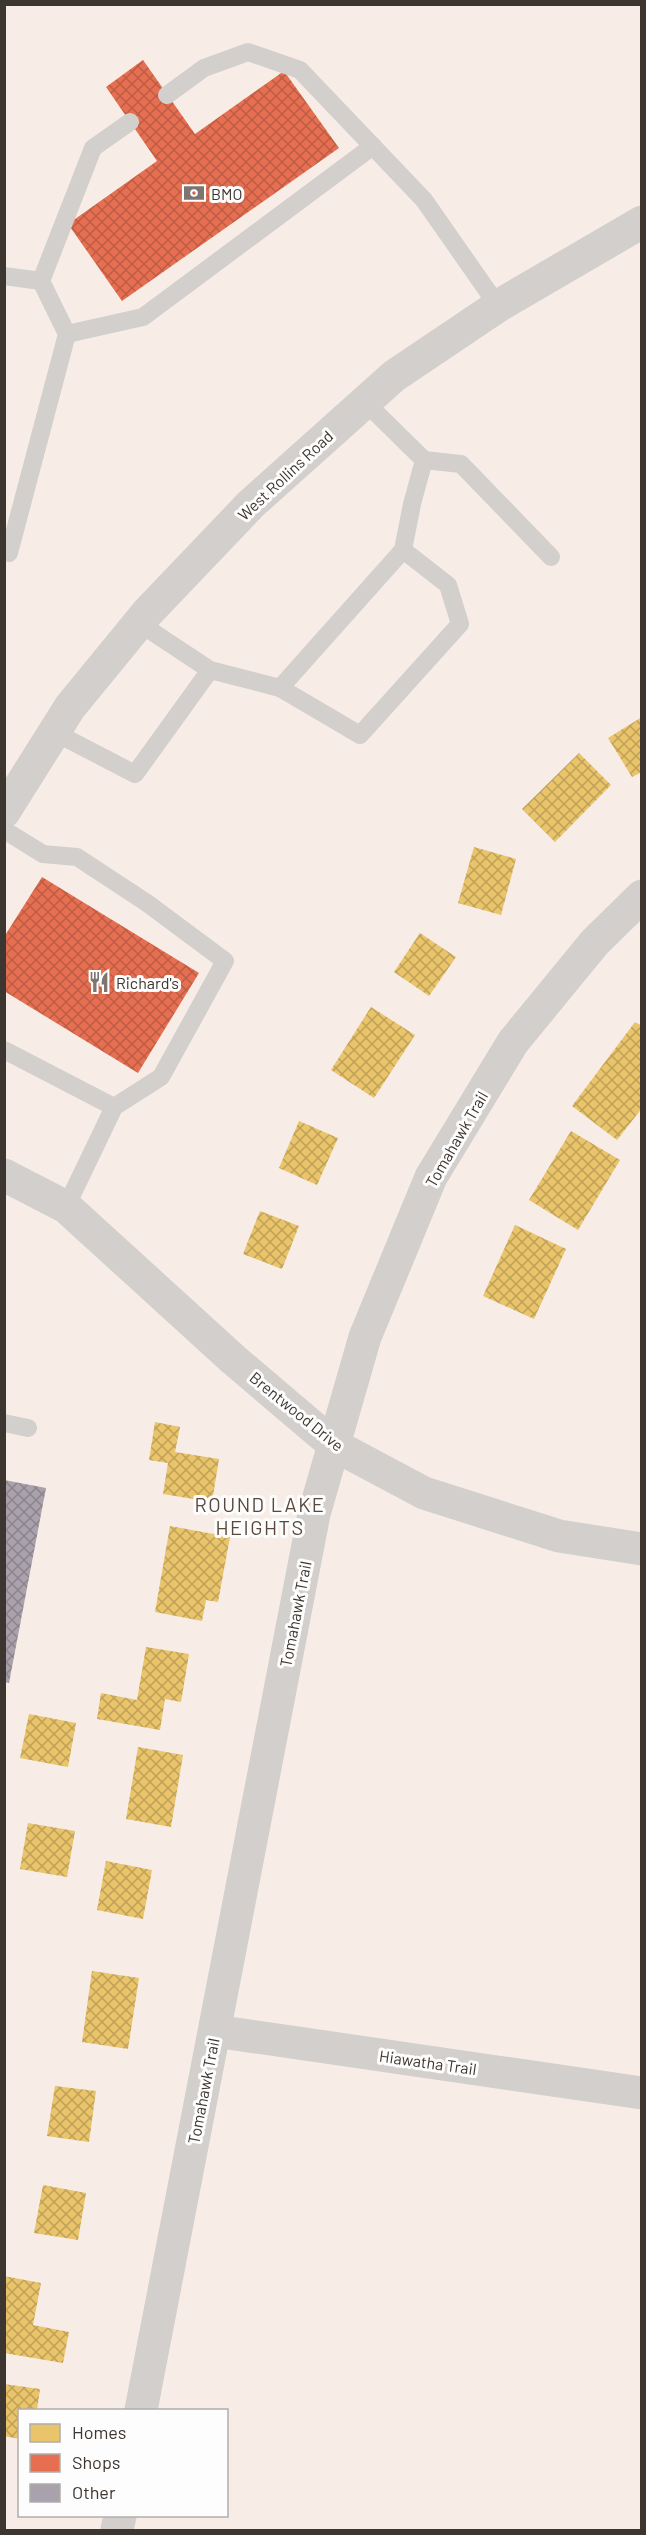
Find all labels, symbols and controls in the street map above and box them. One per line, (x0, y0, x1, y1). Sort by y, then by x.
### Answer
bank icon: BMO (182, 181, 206, 205)
place label: BMO (211, 184, 242, 203)
street label: West Rollins Road (233, 426, 337, 524)
restaurant icon: Richard's (87, 970, 111, 994)
place label: Richard's (116, 973, 179, 992)
street label: Tomahawk Trail (421, 1088, 491, 1190)
street label: Brentwood Drive (246, 1367, 348, 1455)
district label: ROUND LAKE HEIGHTS (195, 1492, 325, 1539)
street label: Tomahawk Trail (275, 1559, 315, 1669)
street label: Tomahawk Trail (183, 2036, 223, 2146)
street label: Hiawatha Trail (378, 2046, 478, 2078)
legend (18, 2409, 228, 2517)
text: Homes (72, 2421, 126, 2443)
text: Shops (72, 2451, 121, 2473)
text: Other (72, 2481, 116, 2503)

